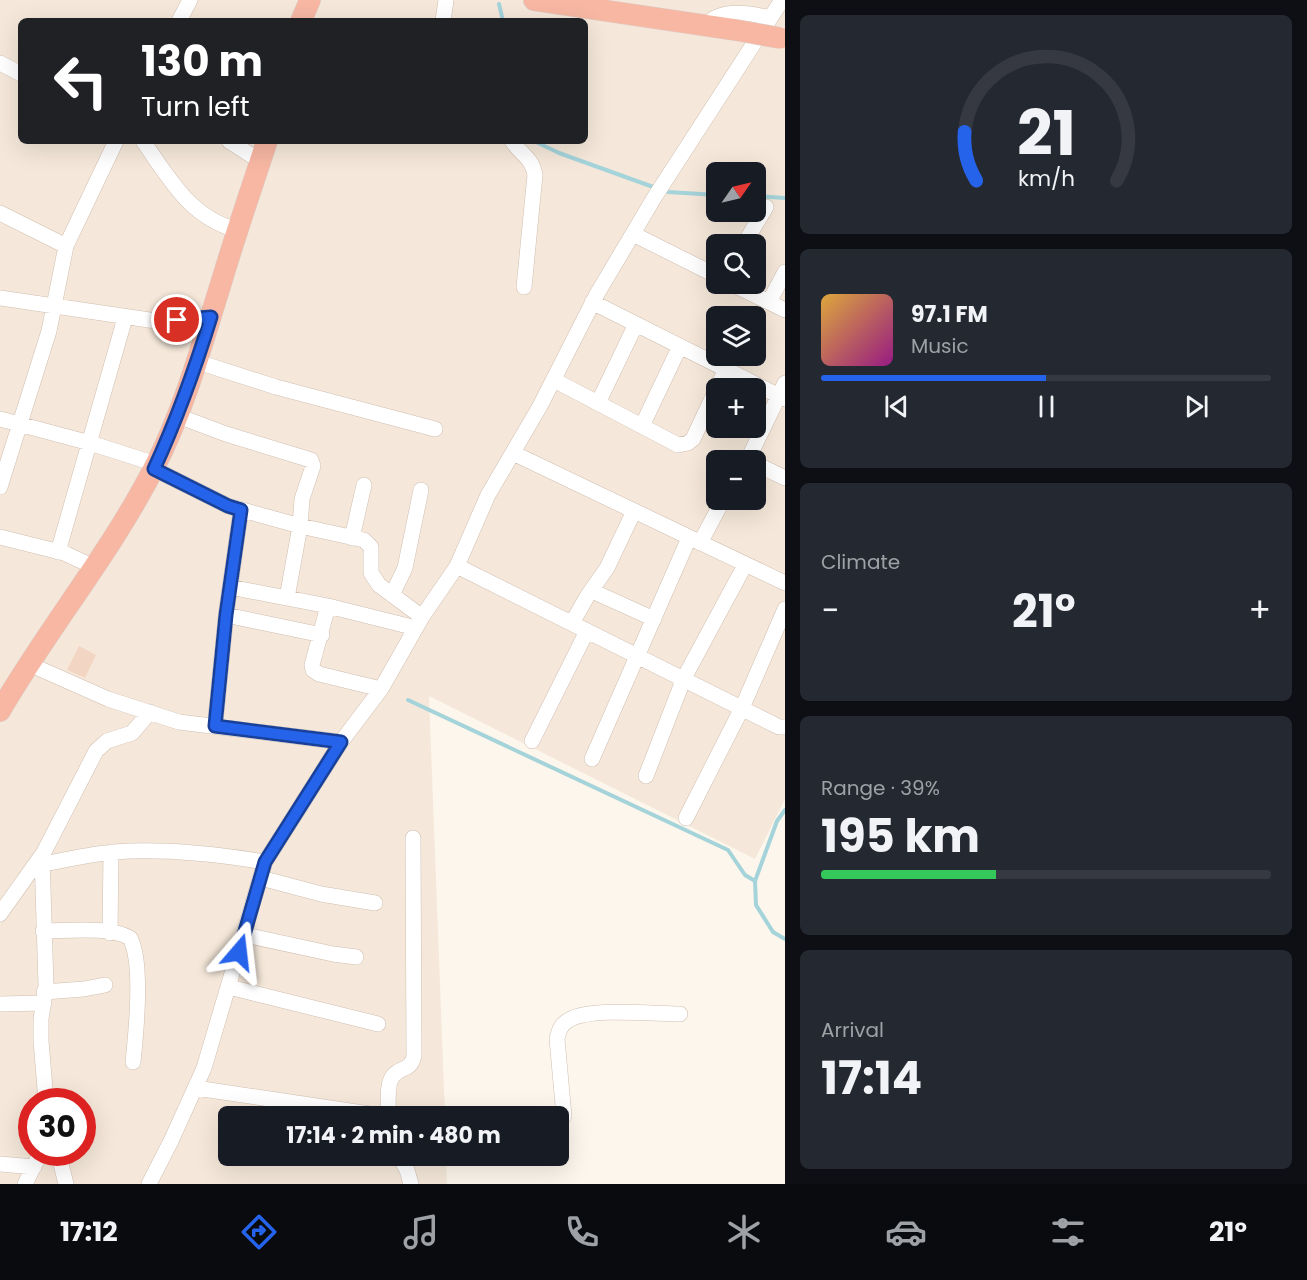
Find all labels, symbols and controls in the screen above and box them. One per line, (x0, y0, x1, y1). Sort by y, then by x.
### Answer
text: 130 m (141, 32, 263, 91)
icon: left (42, 42, 120, 120)
text: Turn left (141, 88, 250, 125)
text: 21 (1016, 90, 1076, 178)
north arrow (706, 162, 766, 222)
map controls (706, 162, 766, 510)
text: km/h (1017, 164, 1075, 195)
button: search (706, 234, 766, 294)
pin (151, 294, 202, 345)
text: 97.1 FM (911, 299, 988, 330)
icon: arrive (160, 303, 193, 336)
button: layers (706, 306, 766, 366)
text: Music (911, 332, 969, 360)
button: + (706, 378, 766, 438)
icon: previous (880, 390, 913, 423)
icon: pause (1030, 390, 1063, 423)
icon: next (1180, 390, 1213, 423)
button: − (706, 450, 766, 510)
text: Climate (821, 548, 900, 576)
text: 21° (1012, 580, 1076, 643)
text: − (821, 587, 839, 634)
text: + (1248, 587, 1271, 634)
text: Range · 39% (821, 774, 940, 802)
text: 195 km (821, 805, 980, 868)
position arrow (207, 920, 271, 984)
text: Arrival (821, 1016, 884, 1044)
text: 17:14 (821, 1047, 922, 1110)
speed limit sign: 30 (18, 1088, 96, 1166)
text: 17:14 · 2 min · 480 m (286, 1120, 501, 1151)
icon: directions (238, 1211, 280, 1253)
icon: music (400, 1211, 442, 1253)
icon: phone (561, 1211, 603, 1253)
icon: climate (723, 1211, 765, 1253)
icon: car (885, 1211, 927, 1253)
icon: filters (1047, 1211, 1089, 1253)
text: 17:12 (60, 1213, 118, 1250)
text: 21° (1209, 1213, 1247, 1250)

